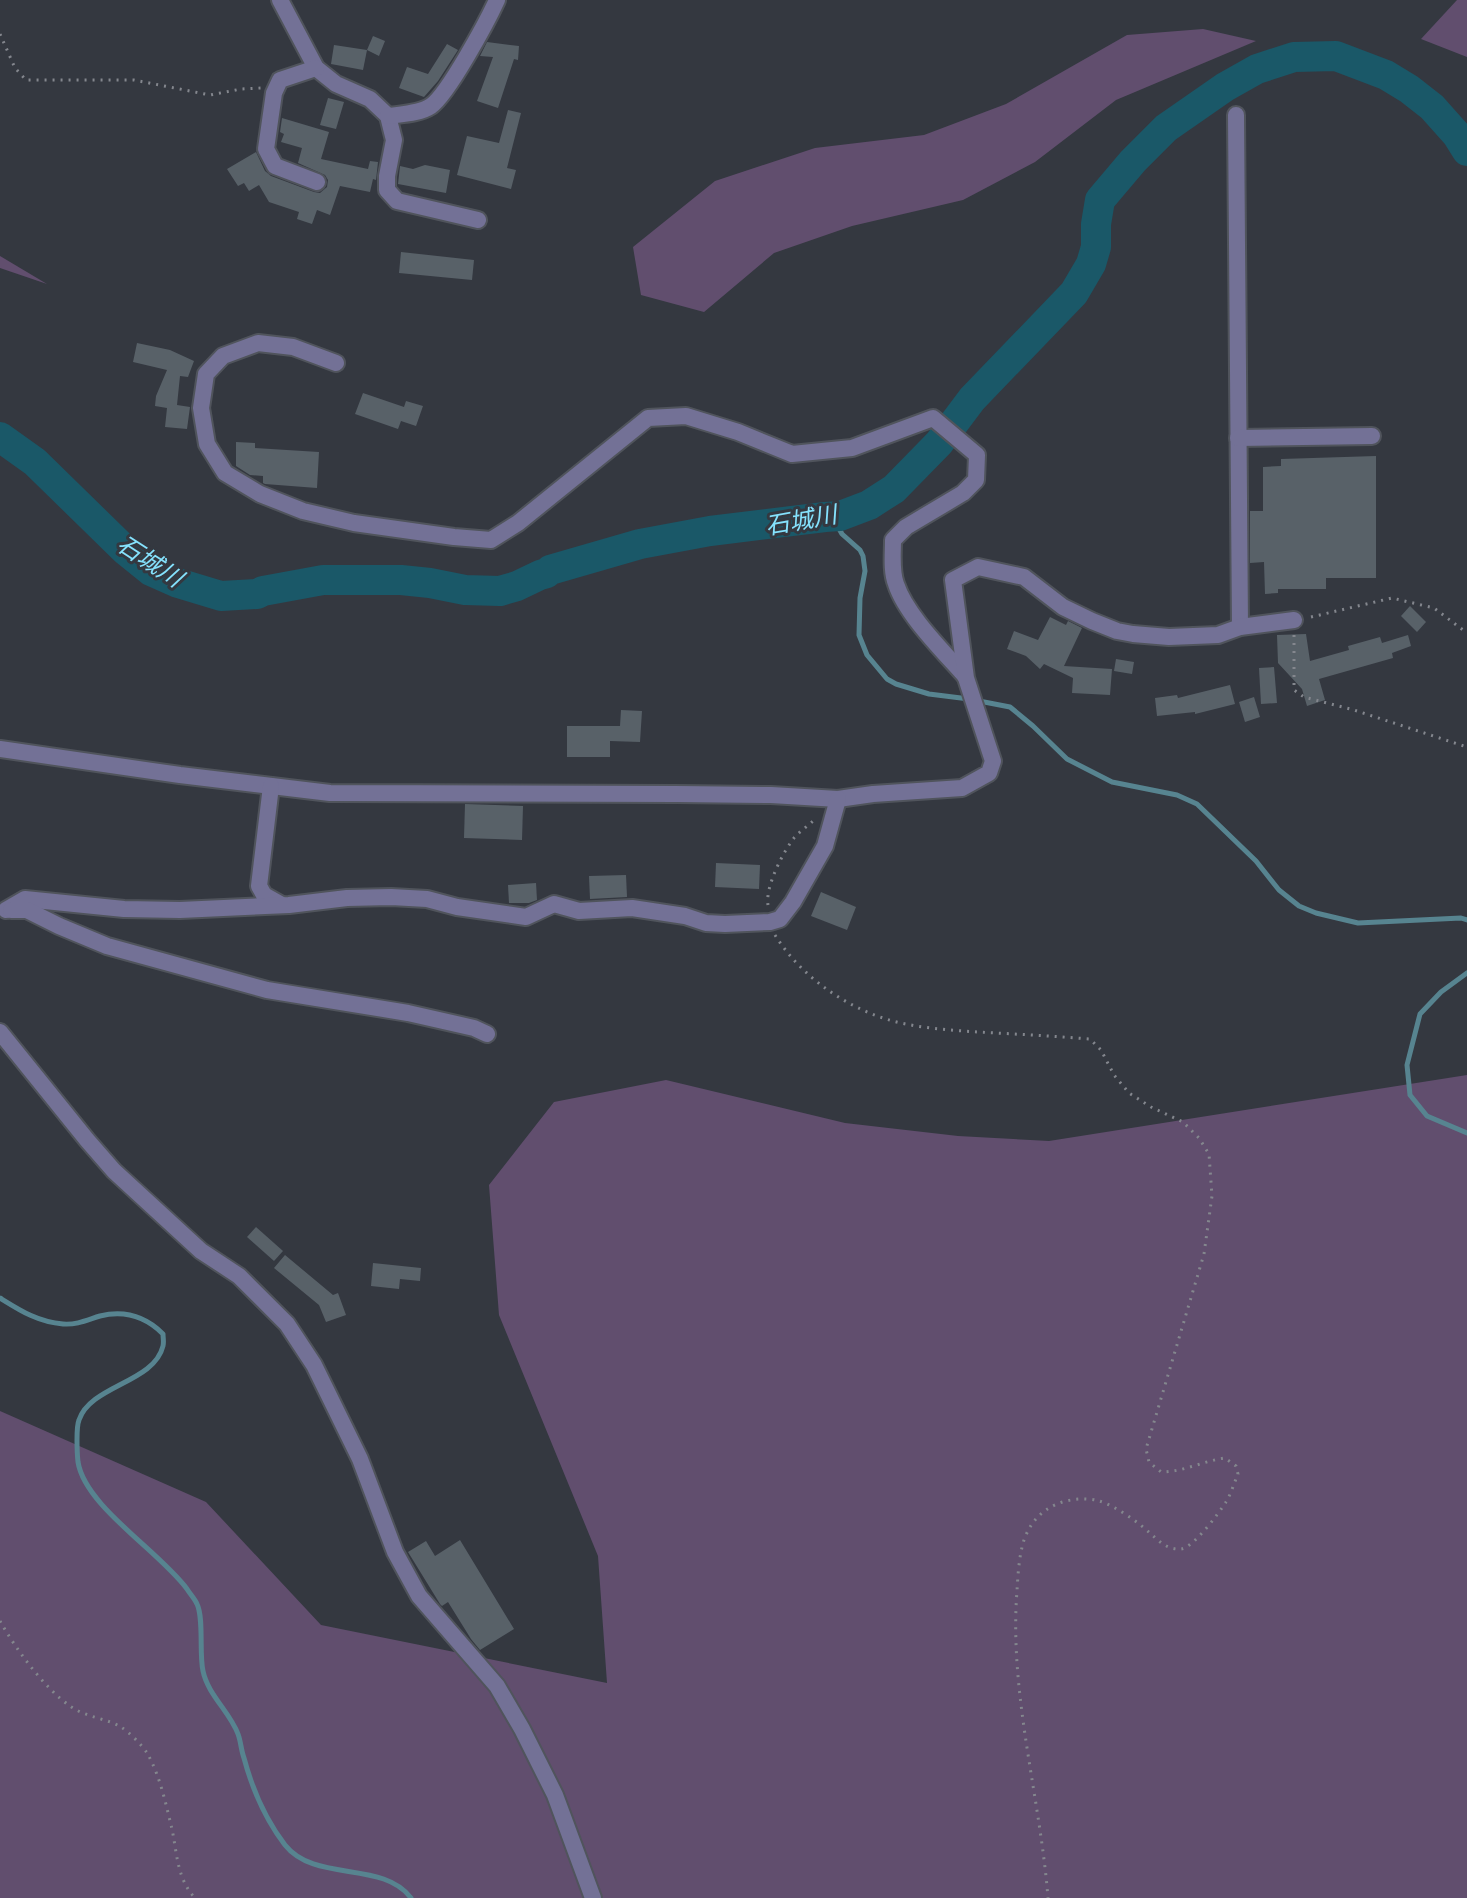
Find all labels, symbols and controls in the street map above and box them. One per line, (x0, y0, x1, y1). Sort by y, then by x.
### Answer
water label: 石城川 (763, 498, 842, 542)
water label: 石城川 (111, 528, 191, 595)

